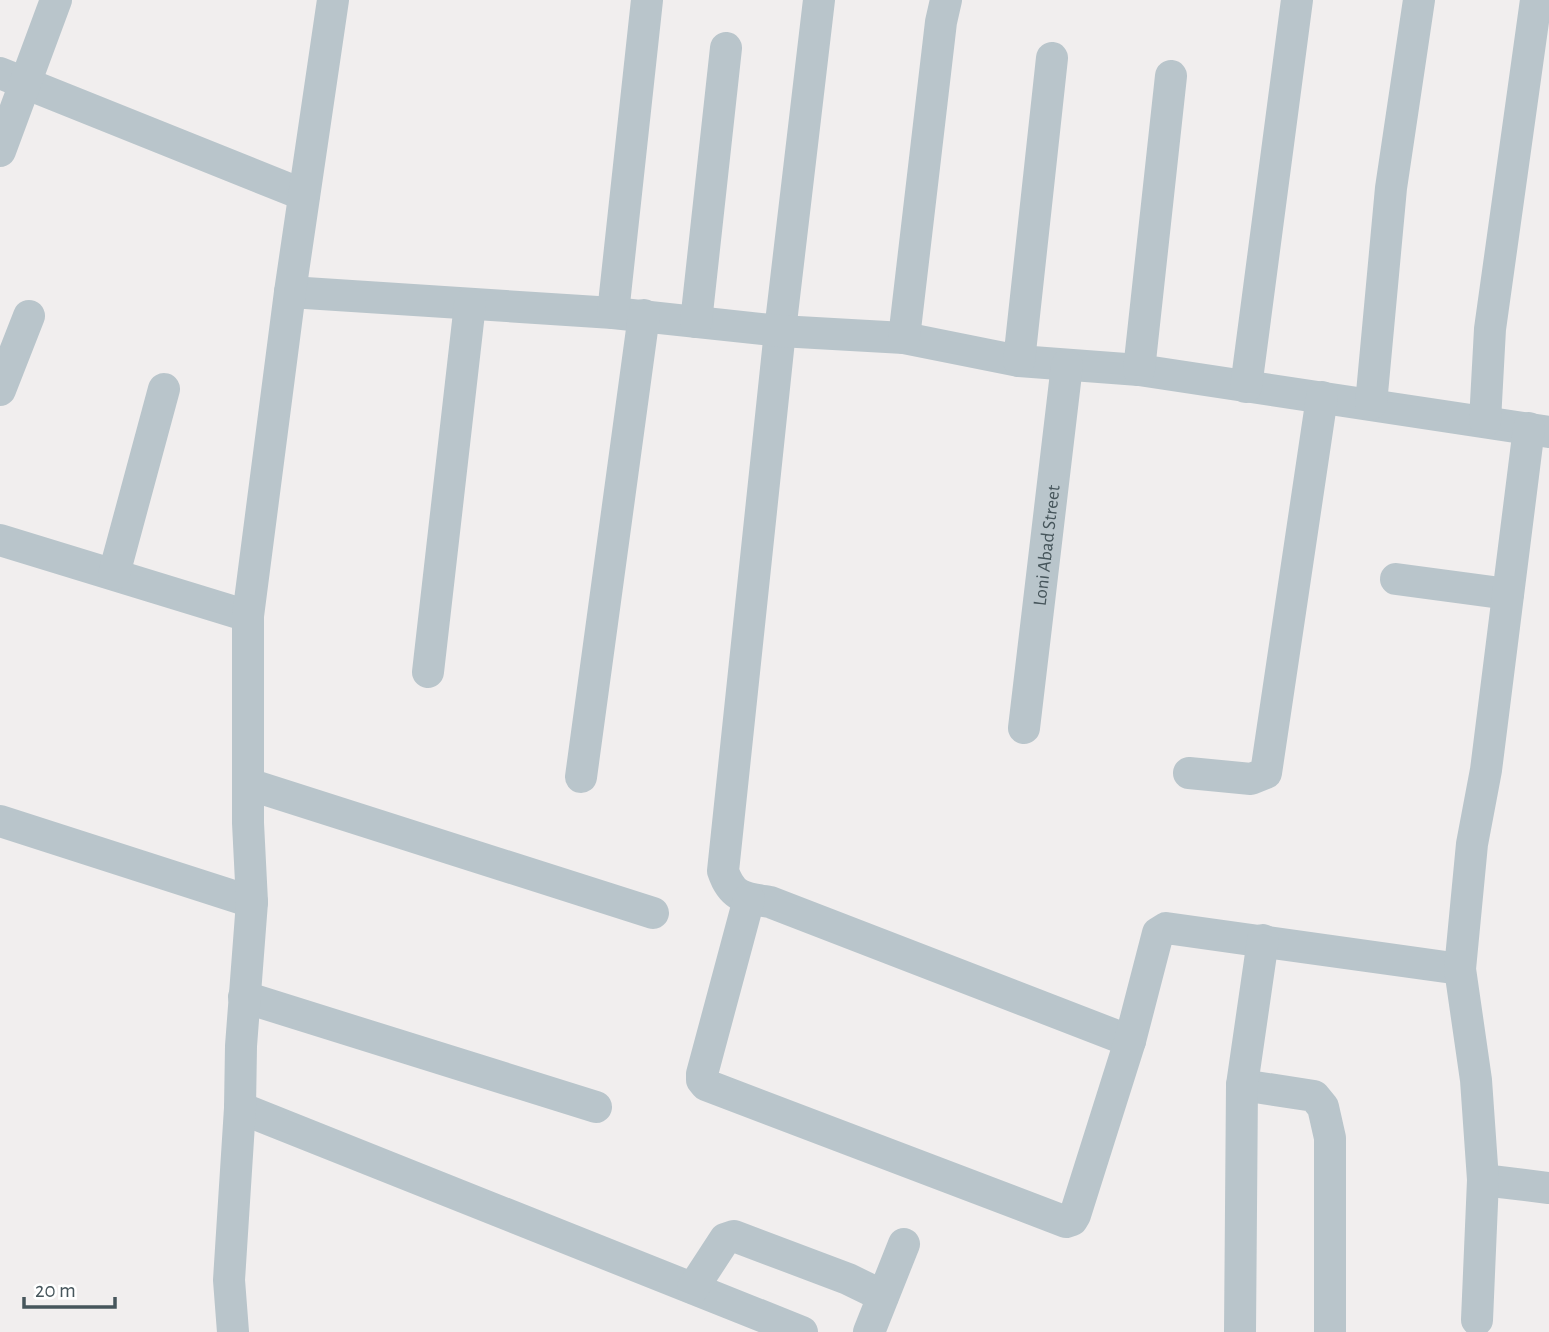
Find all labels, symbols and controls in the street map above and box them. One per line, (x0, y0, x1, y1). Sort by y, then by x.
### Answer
street label: Loni Abad Street (1031, 484, 1064, 607)
scale bar (24, 1266, 116, 1310)
text: 20 m (35, 1280, 76, 1301)

